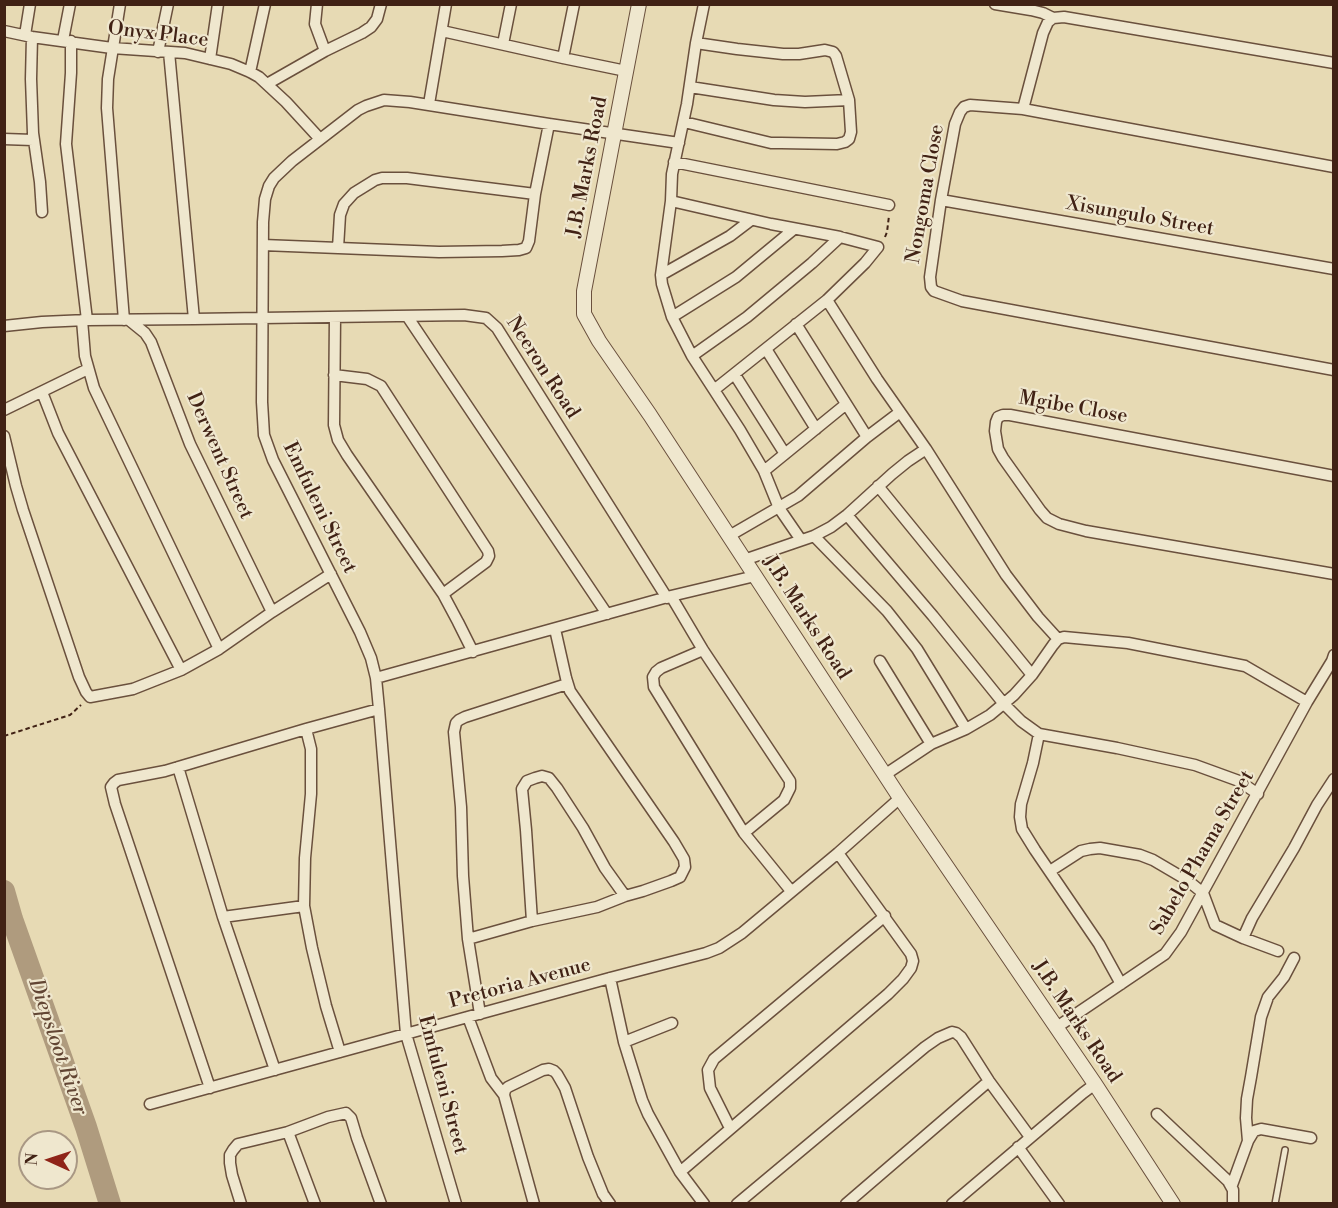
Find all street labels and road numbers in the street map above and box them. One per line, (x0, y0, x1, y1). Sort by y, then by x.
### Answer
street label: Onyx Place (106, 17, 210, 53)
street label: J.B. Marks Road (563, 95, 613, 239)
street label: Nongoma Close (902, 123, 950, 265)
street label: Xisungulo Street (1064, 192, 1216, 242)
street label: Neeron Road (500, 312, 584, 424)
street label: Mgibe Close (1017, 387, 1129, 429)
street label: Derwent Street (180, 389, 258, 523)
street label: Emfuleni Street (277, 438, 361, 578)
street label: J.B. Marks Road (757, 552, 855, 684)
street label: Sabelo Phama Street (1146, 766, 1260, 940)
street label: Pretoria Avenue (446, 953, 594, 1015)
street label: J.B. Marks Road (1026, 956, 1126, 1088)
street label: Emfuleni Street (412, 1013, 472, 1157)

